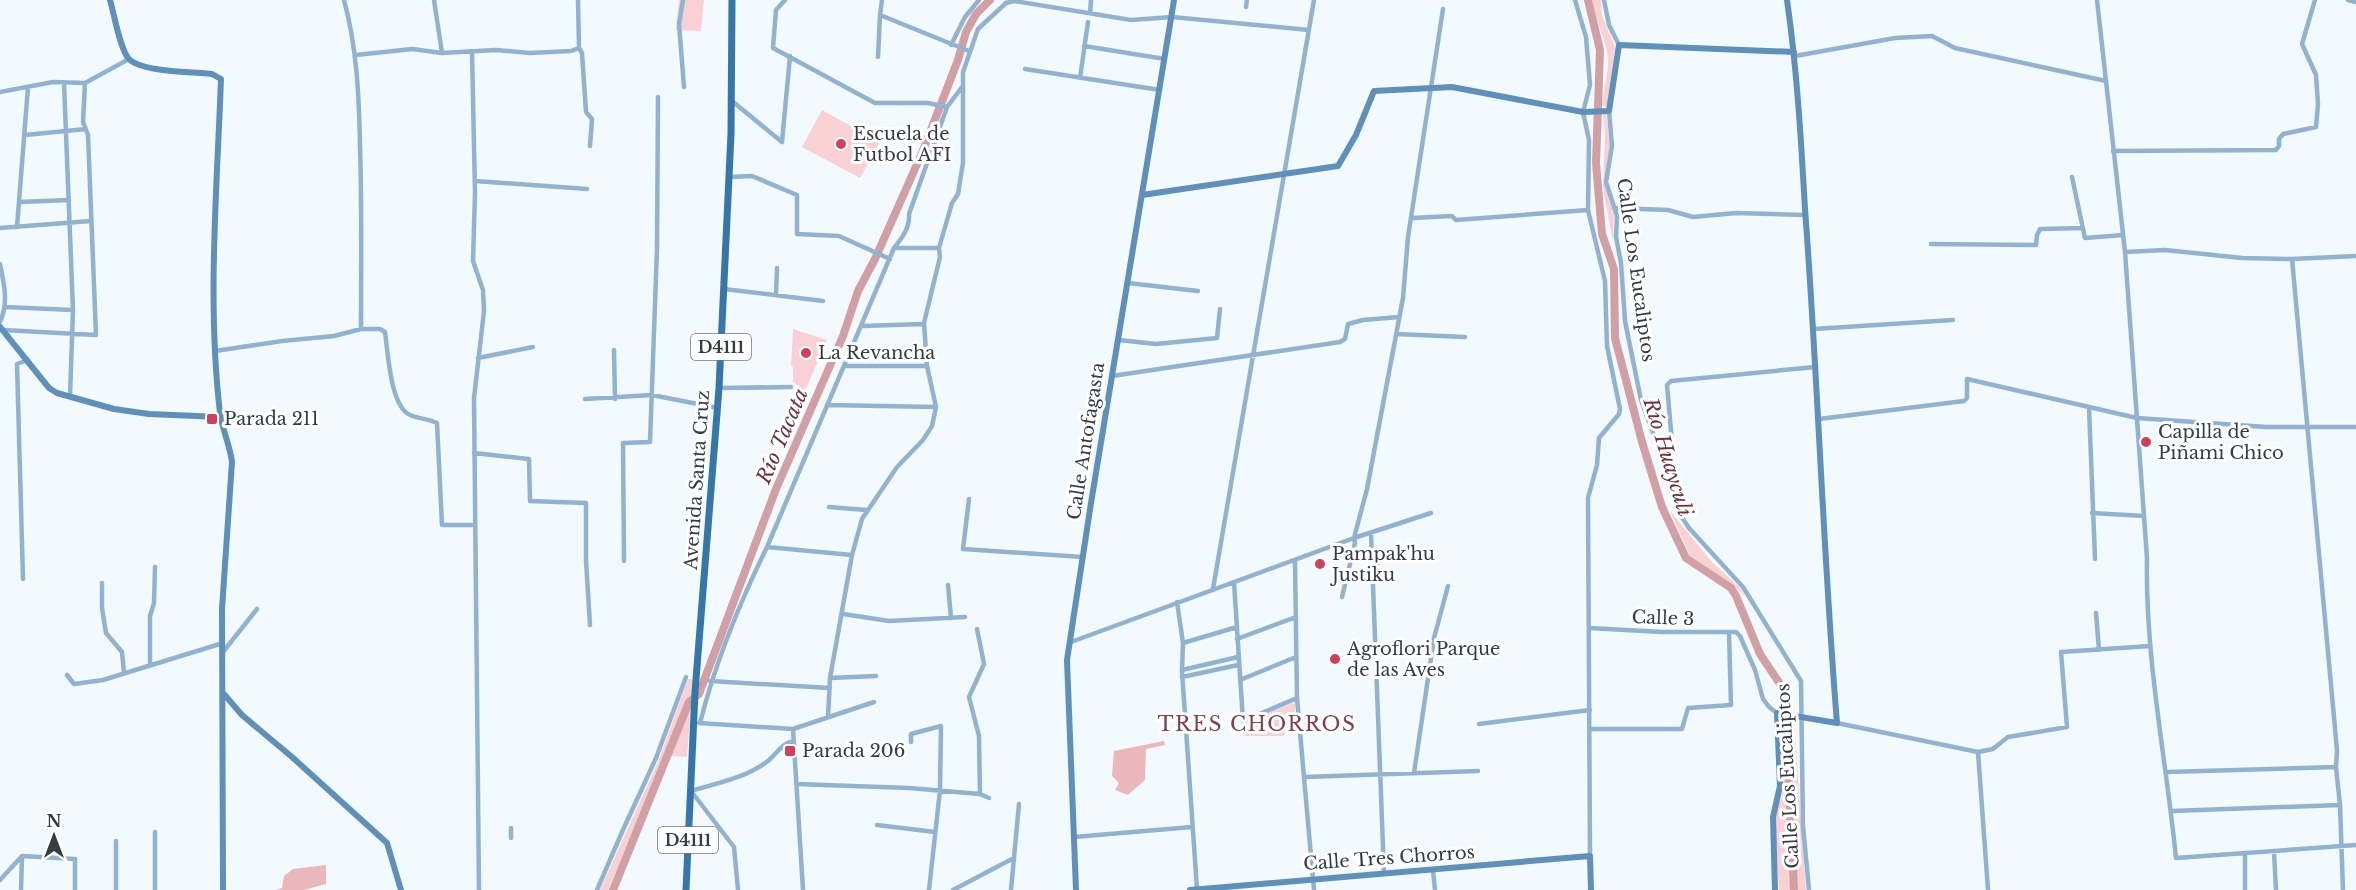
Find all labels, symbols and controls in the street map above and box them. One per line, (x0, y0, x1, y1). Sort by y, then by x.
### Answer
place label: Escuela de Futbol AFI (853, 123, 951, 166)
marker: Escuela de Futbol AFI (834, 137, 848, 151)
street label: Calle Los Eucaliptos (1612, 177, 1660, 363)
road number: D4111 (691, 334, 751, 360)
place label: La Revancha (818, 342, 935, 364)
marker: La Revancha (799, 346, 813, 360)
street label: Calle Antofagasta (1063, 361, 1109, 521)
water label: Río Tacata (751, 385, 813, 488)
street label: Avenida Santa Cruz (680, 389, 714, 572)
water label: Río Huayculi (1638, 394, 1697, 519)
place label: Parada 211 (224, 408, 319, 430)
marker: Parada 211 (205, 412, 219, 426)
place label: Capilla de Piñami Chico (2158, 421, 2284, 464)
marker: Capilla de Piñami Chico (2139, 435, 2153, 449)
place label: Pampak'hu Justiku (1330, 543, 1435, 586)
marker: Pampak'hu Justiku (1313, 557, 1327, 571)
street label: Calle 3 (1631, 606, 1695, 630)
place label: Agroflori Parque de las Aves (1346, 638, 1500, 681)
marker: Agroflori Parque de las Aves (1328, 652, 1342, 666)
street label: Calle Los Eucaliptos (1772, 683, 1804, 869)
district label: TRES CHORROS (1158, 712, 1356, 736)
place label: Parada 206 (802, 740, 905, 762)
marker: Parada 206 (783, 744, 797, 758)
north arrow (24, 806, 84, 866)
text: N (46, 811, 62, 831)
road number: D4111 (658, 827, 718, 853)
street label: Calle Tres Chorros (1303, 841, 1475, 875)

